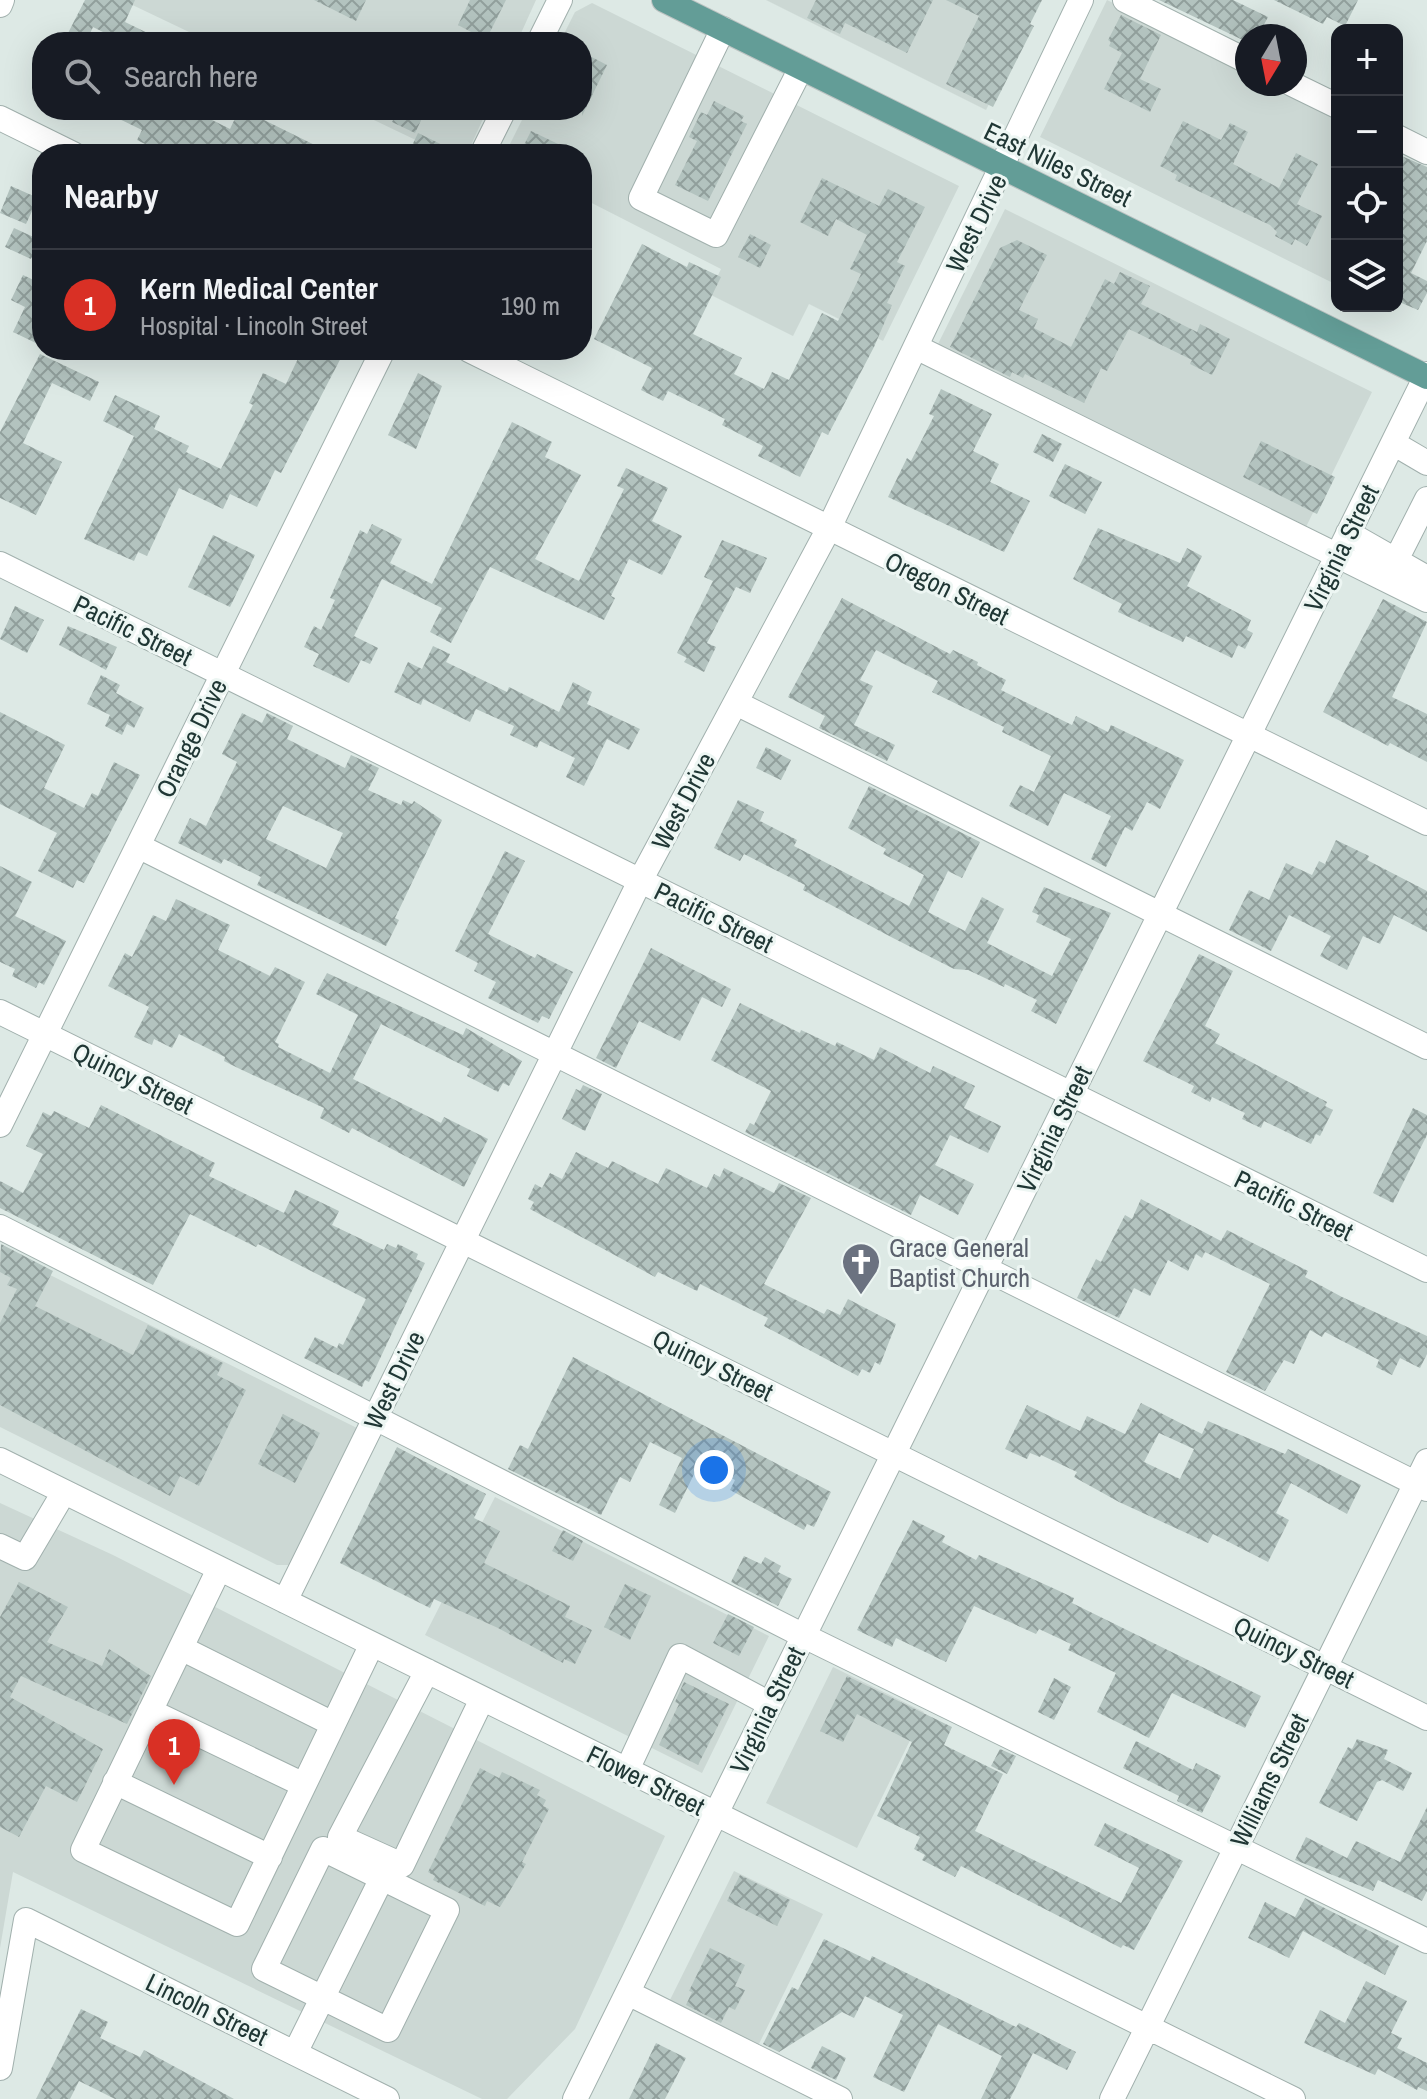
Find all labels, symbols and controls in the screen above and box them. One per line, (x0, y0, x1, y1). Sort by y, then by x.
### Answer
north arrow (1235, 24, 1307, 96)
map controls (1331, 24, 1403, 312)
button: + (1331, 24, 1403, 96)
search box (32, 32, 592, 120)
icon: search (60, 54, 104, 98)
text: Search here (124, 56, 258, 96)
button: − (1331, 96, 1403, 168)
street label: East Niles Street (978, 113, 1138, 215)
street label: West Drive (937, 168, 1015, 278)
button: locate (1331, 168, 1403, 240)
text: Nearby (64, 173, 159, 219)
button: layers (1331, 240, 1403, 312)
text: Kern Medical Center (140, 268, 378, 308)
text: 1 (84, 288, 96, 323)
text: 190 m (501, 288, 560, 323)
text: Hospital · Lincoln Street (140, 308, 368, 343)
street label: Virginia Street (1295, 479, 1387, 617)
street label: Oregon Street (879, 543, 1015, 633)
street label: Pacific Street (68, 586, 198, 674)
street label: Orange Drive (147, 673, 235, 803)
street label: West Drive (643, 746, 723, 856)
street label: Pacific Street (649, 873, 779, 961)
street label: Quincy Street (67, 1034, 199, 1122)
street label: Virginia Street (1008, 1060, 1100, 1198)
street label: Pacific Street (1229, 1161, 1359, 1249)
place label: Grace General Baptist Church (889, 1230, 1030, 1295)
church icon: Grace General Baptist Church (840, 1241, 882, 1296)
street label: Quincy Street (647, 1321, 779, 1409)
street label: West Drive (355, 1325, 433, 1435)
your location (694, 1450, 734, 1490)
street label: Quincy Street (1228, 1608, 1360, 1696)
street label: Virginia Street (721, 1641, 813, 1779)
street label: Williams Street (1222, 1707, 1316, 1853)
pin: 1 (148, 1719, 200, 1785)
street label: Flower Street (581, 1736, 711, 1824)
street label: Lincoln Street (140, 1964, 274, 2054)

